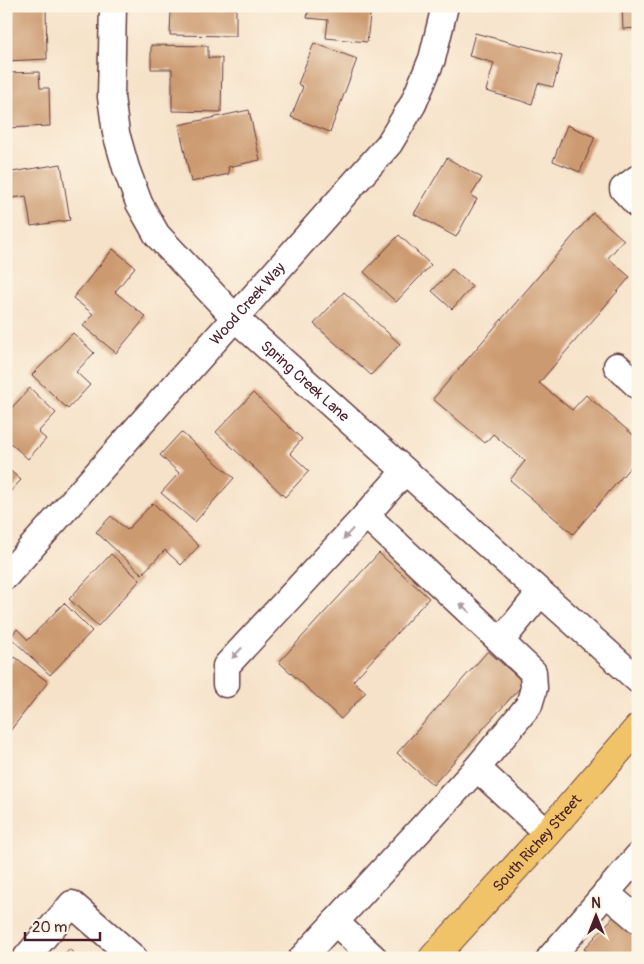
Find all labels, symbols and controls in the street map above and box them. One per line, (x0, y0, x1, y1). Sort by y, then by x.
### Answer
street label: Wood Creek Way (206, 258, 290, 349)
street label: Spring Creek Lane (257, 336, 354, 426)
one-way arrow (342, 528, 354, 540)
one-way arrow (459, 602, 471, 614)
one-way arrow (231, 647, 243, 659)
street label: South Richey Street (488, 790, 586, 896)
north arrow (572, 892, 622, 942)
text: N (591, 895, 601, 912)
scale bar (25, 909, 100, 941)
text: 20 m (32, 918, 67, 937)

